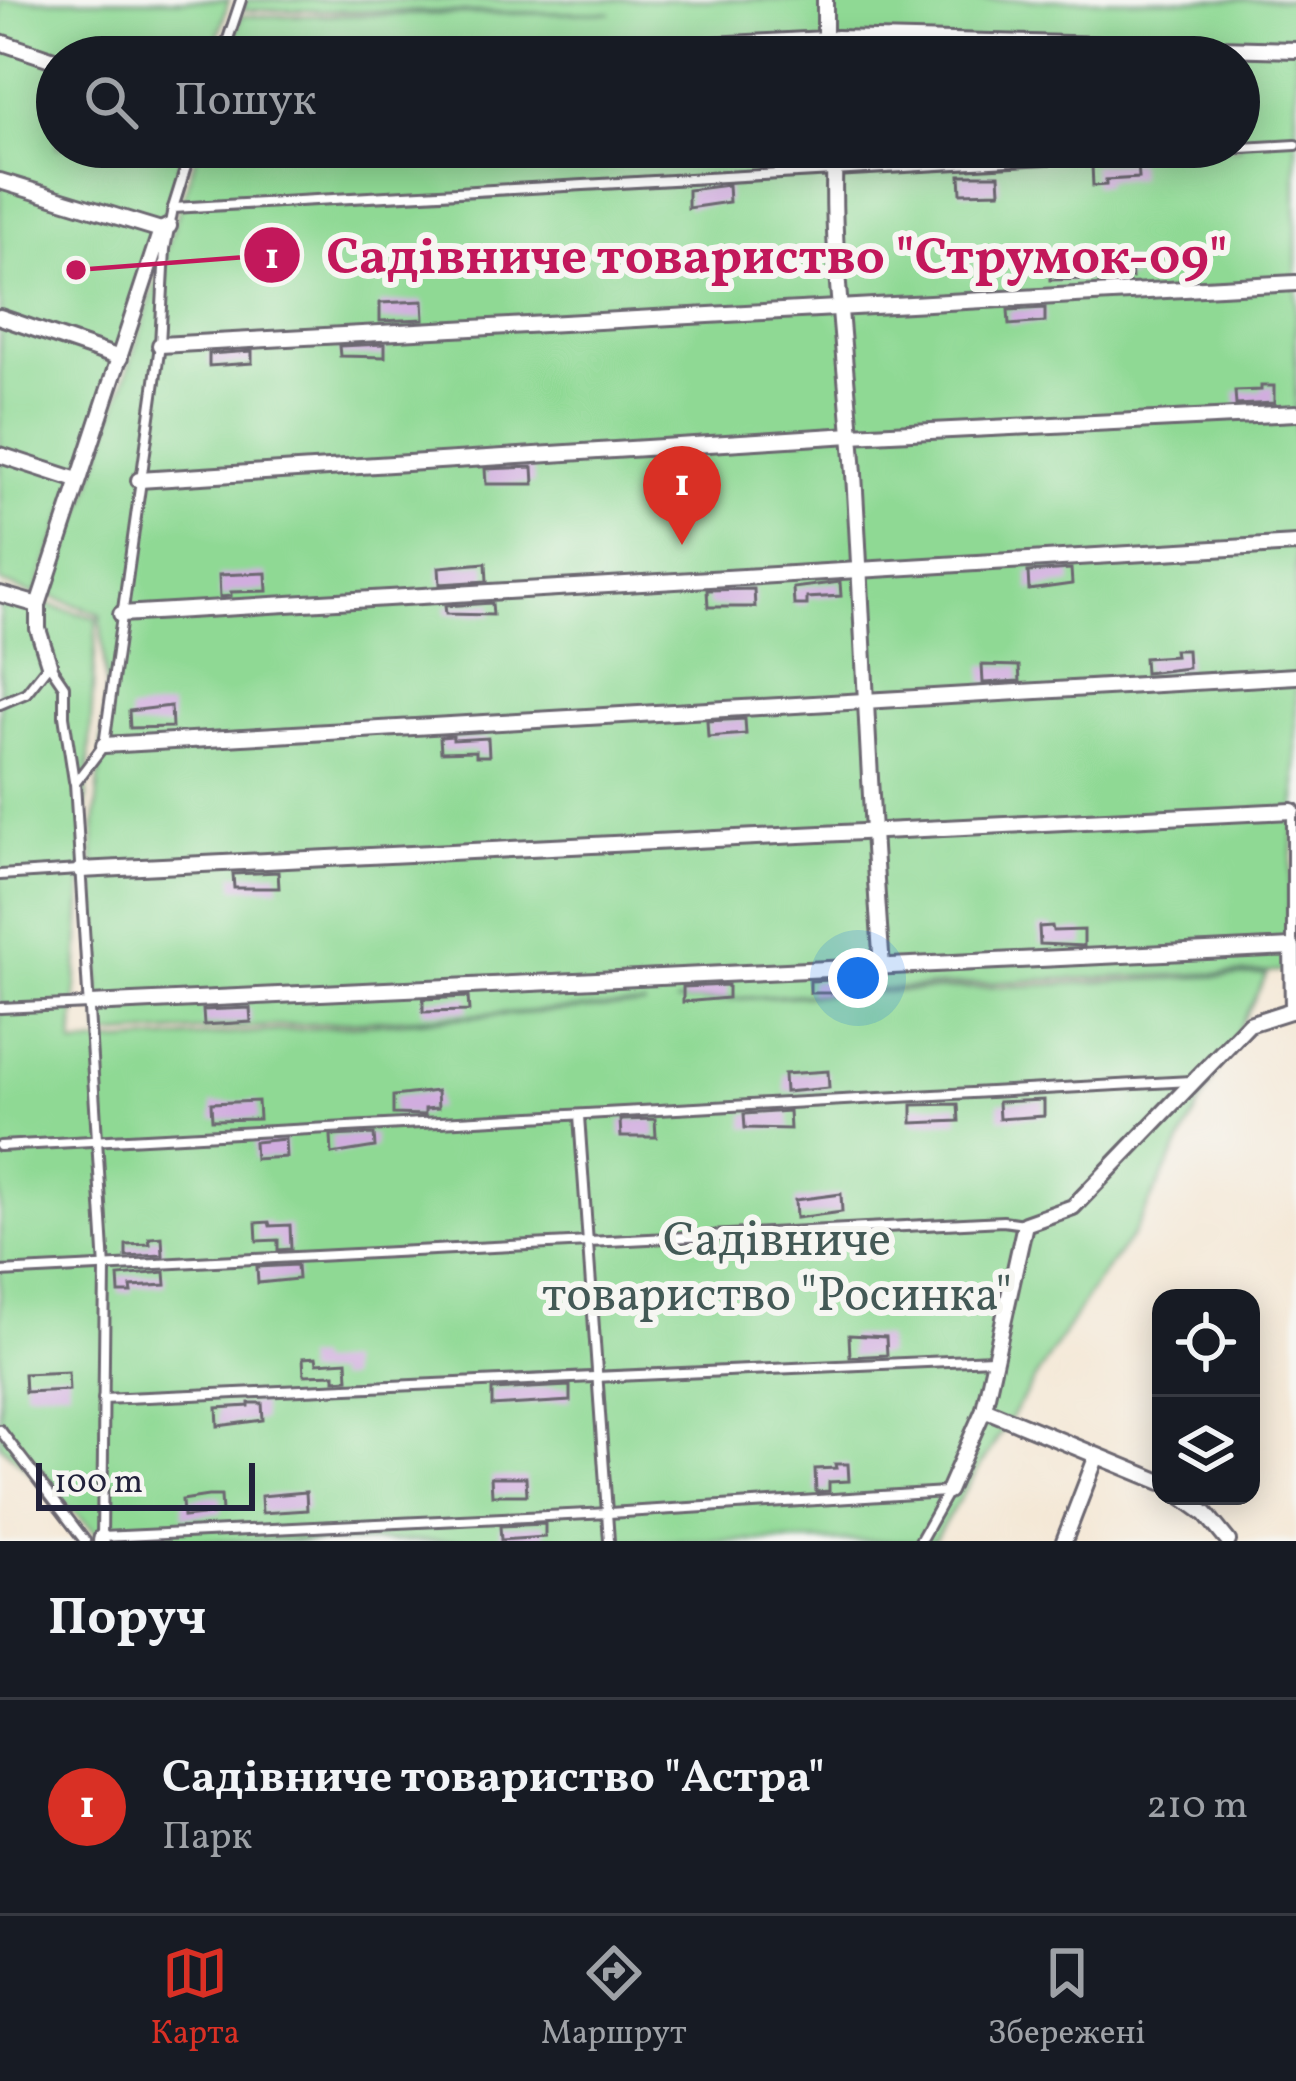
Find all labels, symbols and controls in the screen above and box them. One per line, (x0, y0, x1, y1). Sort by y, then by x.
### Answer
search box (36, 36, 1260, 168)
icon: search (78, 69, 144, 135)
text: Пошук (174, 71, 317, 134)
callout: Садівниче товариство "Струмок-09" (242, 212, 1252, 299)
text: Садівниче товариство "Струмок-09" (326, 224, 1228, 295)
text: 1 (265, 234, 279, 284)
pin: 1 (643, 446, 721, 545)
your location (828, 948, 888, 1008)
park label: Садівниче товариство "Росинка" (542, 1209, 1012, 1331)
map controls (1152, 1289, 1260, 1505)
button: locate (1152, 1289, 1260, 1397)
button: layers (1152, 1397, 1260, 1505)
scale bar (36, 1457, 255, 1510)
text: 100 m (54, 1461, 143, 1507)
text: Поруч (48, 1584, 206, 1655)
text: Садівниче товариство "Астра" (162, 1748, 825, 1811)
text: 1 (79, 1780, 95, 1834)
text: 210 m (1146, 1780, 1248, 1834)
text: Парк (162, 1811, 252, 1865)
tab: Карта (150, 1940, 240, 2058)
tab: Маршрут (541, 1940, 687, 2058)
tab: Збережені (988, 1940, 1146, 2058)

